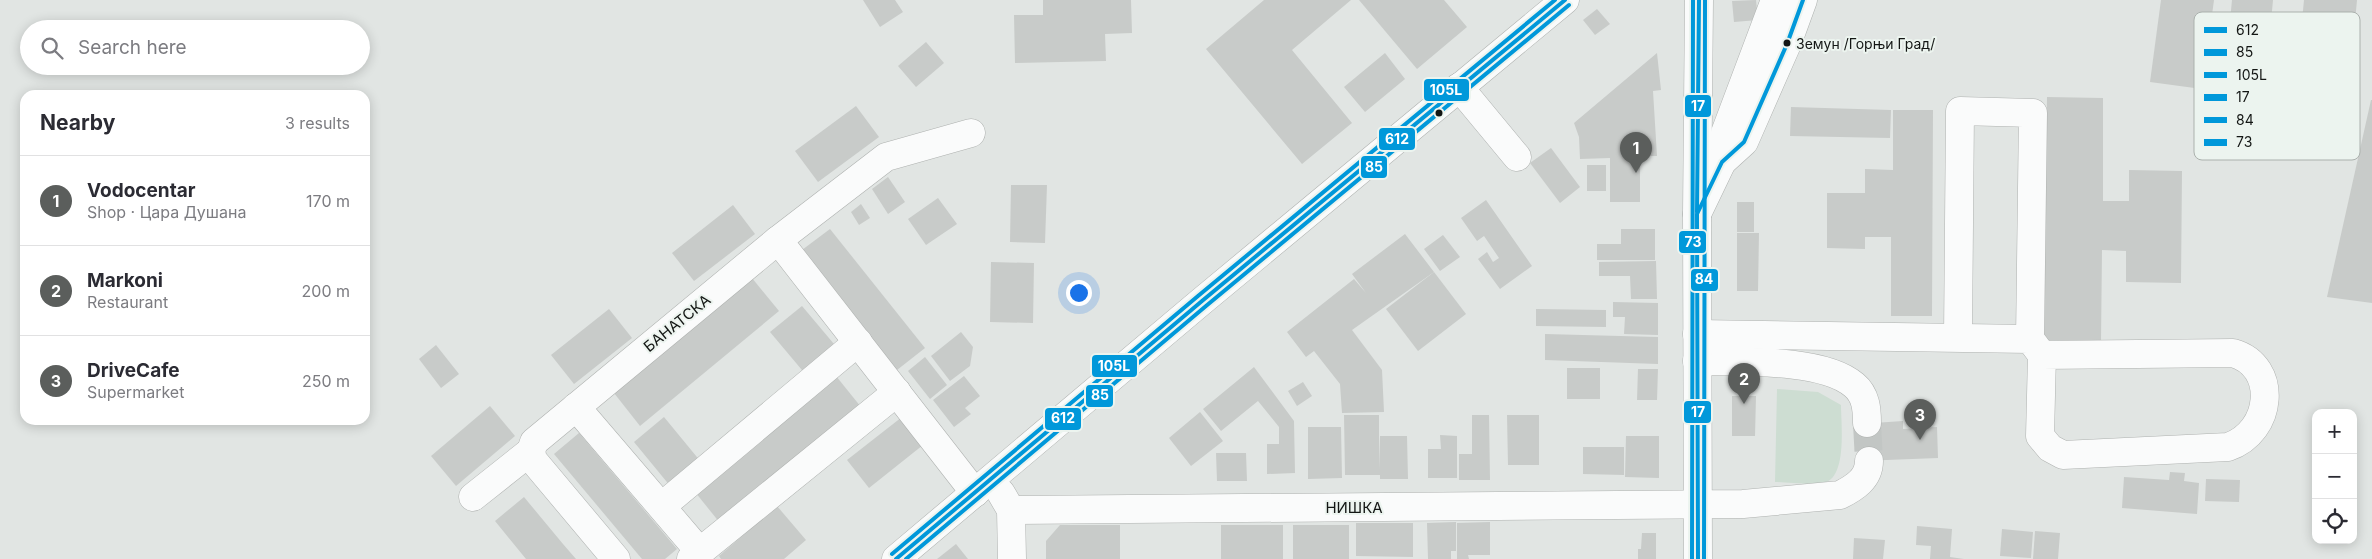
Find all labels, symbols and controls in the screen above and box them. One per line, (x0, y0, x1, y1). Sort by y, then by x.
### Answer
legend (2194, 12, 2360, 160)
search box (20, 20, 370, 75)
text: 612 (2236, 21, 2259, 38)
icon: search (38, 34, 66, 62)
place label: Земун /Горњи Град/ (1796, 35, 1935, 52)
text: Search here (78, 36, 187, 59)
marker: Земун /Горњи Град/ (1782, 38, 1792, 48)
text: 85 (2236, 43, 2253, 60)
text: 105L (2236, 66, 2267, 83)
line badge: 105L (1423, 78, 1470, 102)
text: 105L (1430, 81, 1462, 98)
text: 17 (2236, 88, 2250, 105)
line badge: 17 (1684, 94, 1712, 118)
text: 17 (1691, 97, 1705, 114)
unlabelled marker (1434, 108, 1444, 118)
text: Nearby (40, 110, 115, 135)
text: 84 (2236, 111, 2254, 128)
text: 3 results (285, 113, 350, 133)
line badge: 612 (1378, 127, 1416, 151)
text: 612 (1385, 130, 1409, 147)
pin: 1 (1620, 132, 1652, 173)
text: 73 (2236, 133, 2252, 150)
line badge: 85 (1360, 155, 1388, 179)
text: 85 (1365, 158, 1383, 175)
text: Vodocentar (87, 179, 195, 202)
text: 1 (53, 191, 59, 211)
text: 170 m (306, 191, 350, 211)
text: Shop · Цара Душана (87, 202, 246, 222)
line badge: 73 (1678, 230, 1707, 254)
text: 73 (1685, 233, 1701, 250)
line badge: 84 (1690, 268, 1719, 292)
text: Markoni (87, 269, 163, 292)
text: 84 (1695, 270, 1713, 287)
your location (1066, 280, 1092, 306)
text: 2 (51, 281, 61, 301)
text: 200 m (302, 281, 350, 301)
street label: БАНАТСКА (640, 290, 714, 356)
text: Restaurant (87, 292, 168, 312)
line badge: 105L (1091, 354, 1138, 378)
text: 105L (1098, 357, 1130, 374)
text: DriveCafe (87, 359, 180, 382)
pin: 2 (1728, 363, 1760, 404)
text: 3 (51, 371, 61, 391)
text: 250 m (302, 371, 350, 391)
text: Supermarket (87, 382, 184, 402)
line badge: 85 (1085, 384, 1114, 408)
text: 85 (1091, 386, 1109, 403)
pin: 3 (1904, 399, 1936, 440)
line badge: 17 (1683, 400, 1712, 424)
text: 17 (1691, 403, 1705, 420)
line badge: 612 (1044, 407, 1082, 431)
text: 612 (1051, 409, 1075, 426)
map controls (2312, 409, 2357, 544)
button: + (2312, 409, 2357, 454)
button: − (2312, 454, 2357, 499)
street label: НИШКА (1325, 498, 1383, 517)
button: locate (2312, 499, 2357, 544)

